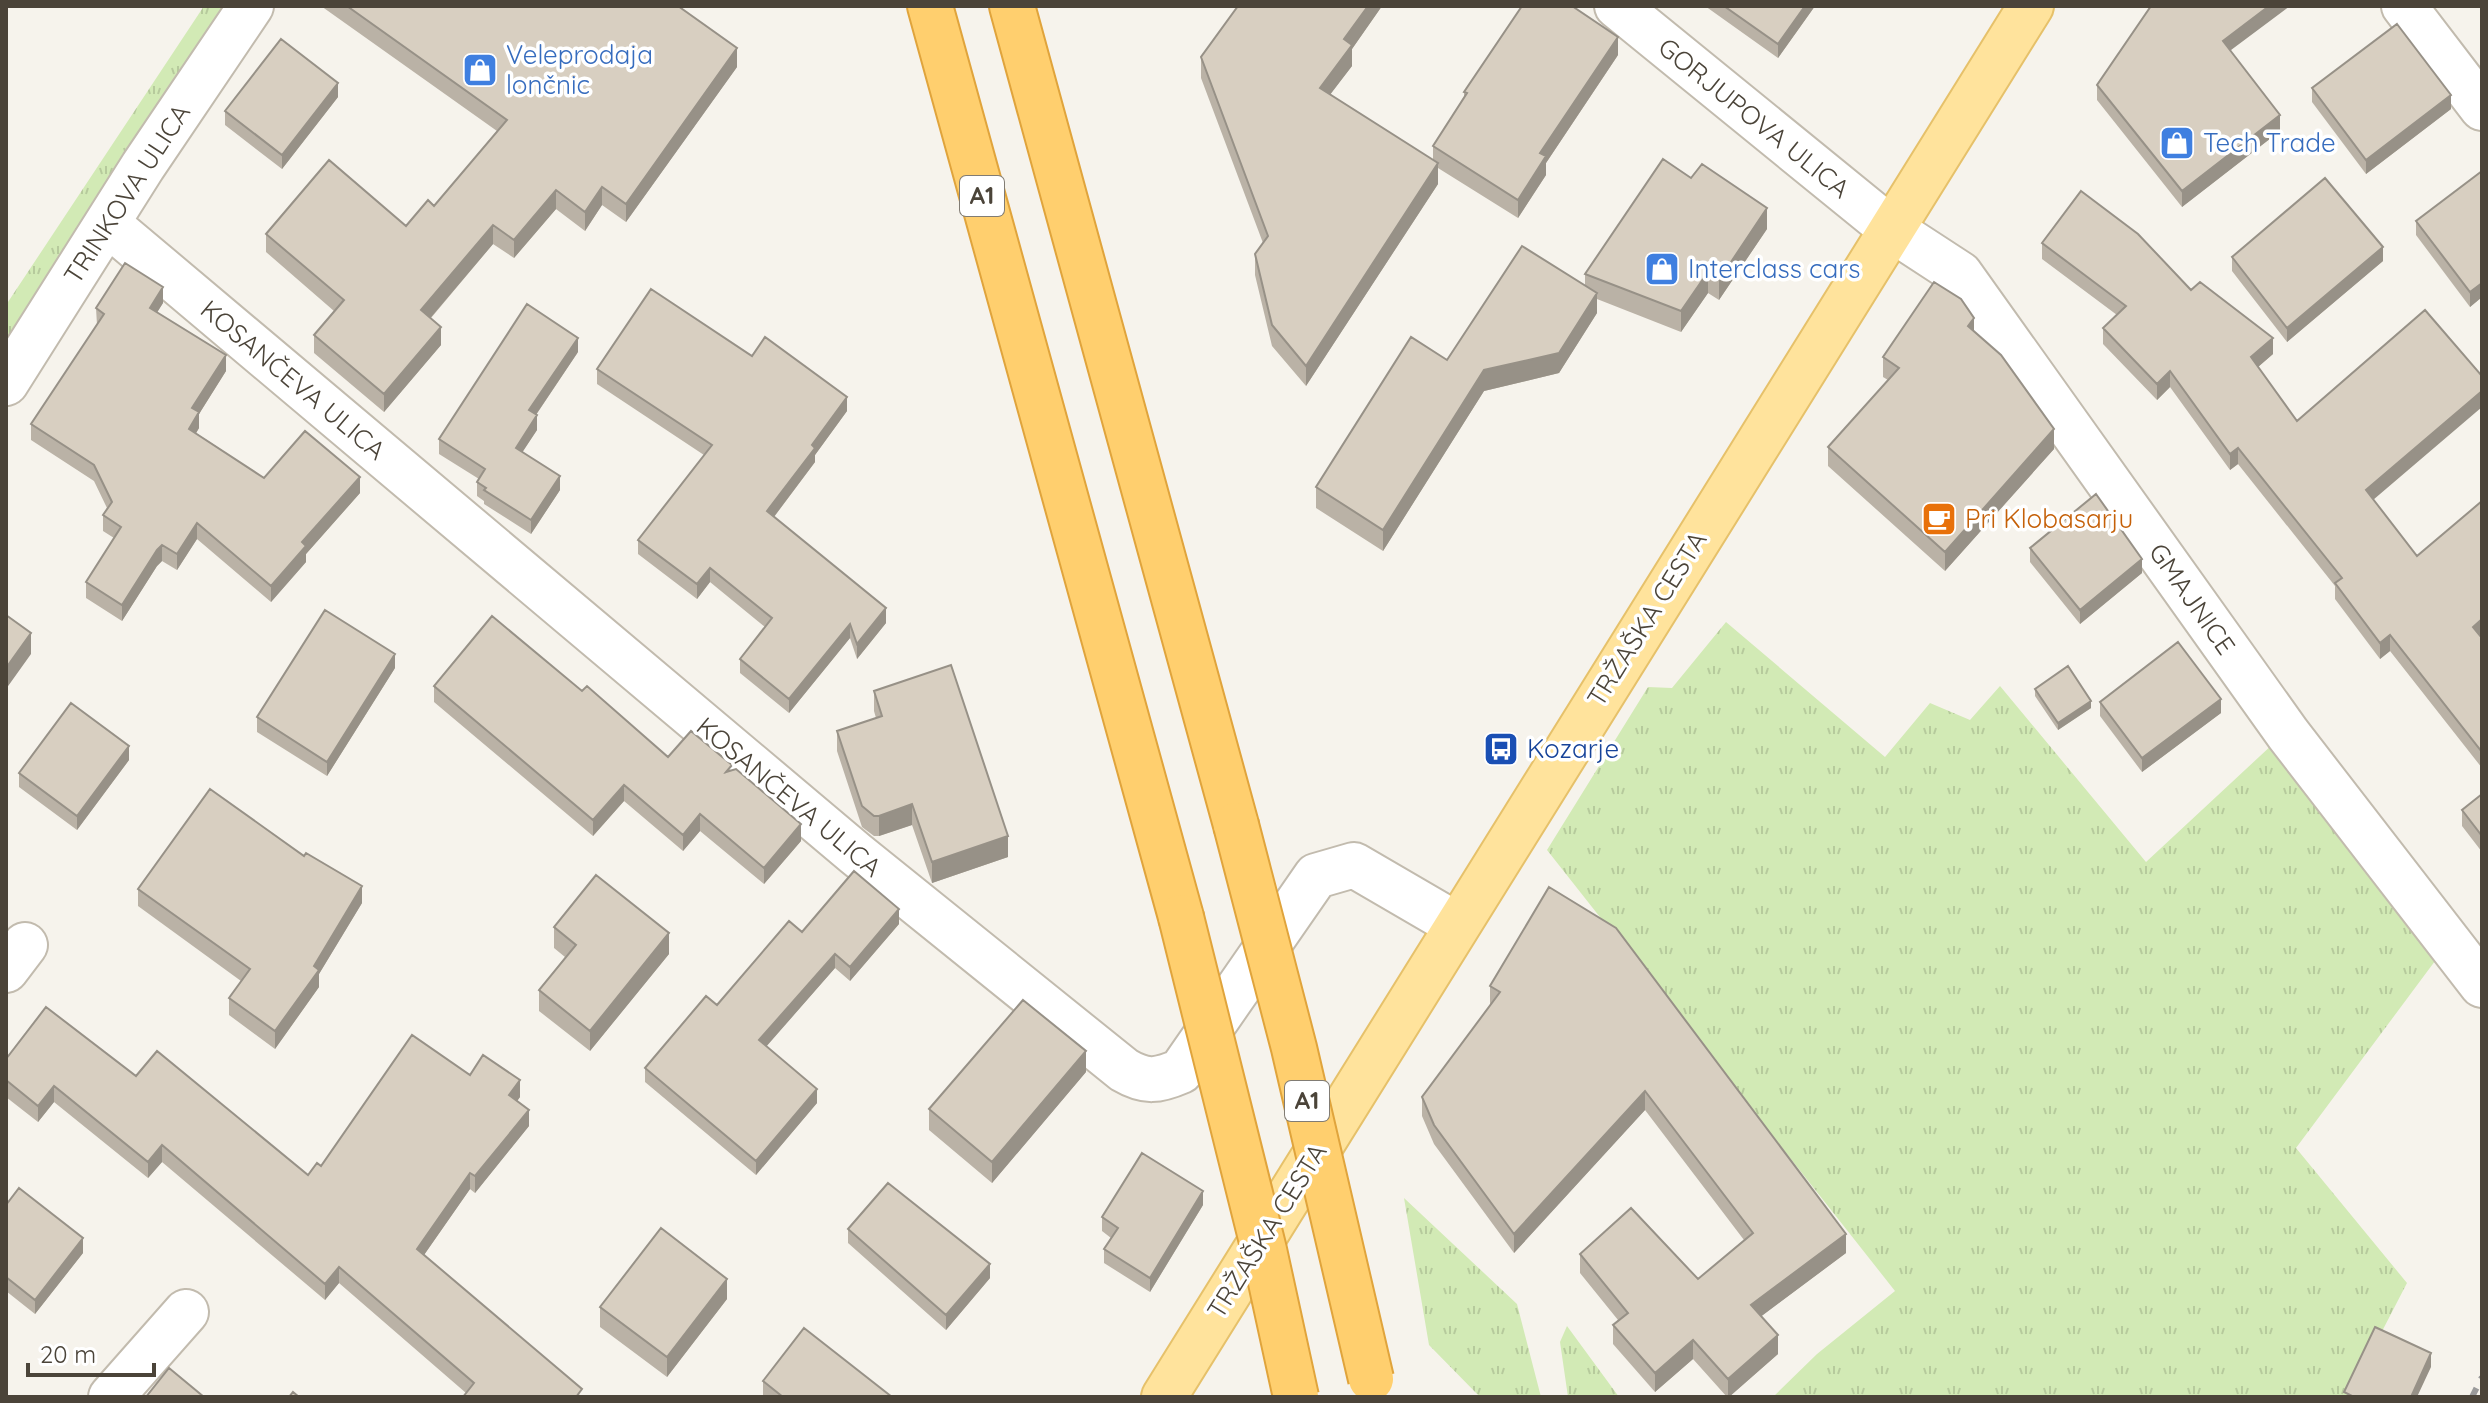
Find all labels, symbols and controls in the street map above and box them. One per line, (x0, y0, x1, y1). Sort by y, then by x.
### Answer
street label: GORJUPOVA ULICA (1652, 30, 1857, 205)
place label: Veleprodaja lončnic (506, 38, 653, 101)
shop icon: Veleprodaja lončnic (461, 51, 499, 89)
street label: TRINKOVA ULICA (56, 97, 197, 290)
shop icon: Tech Trade (2158, 124, 2196, 162)
place label: Tech Trade (2203, 126, 2336, 159)
road number: A1 (960, 176, 1004, 216)
shop icon: Interclass cars (1643, 250, 1681, 288)
place label: Interclass cars (1688, 252, 1860, 285)
street label: KOSANČEVA ULICA (194, 292, 393, 467)
cafe icon: Pri Klobasarju (1920, 500, 1958, 538)
place label: Pri Klobasarju (1965, 502, 2133, 535)
street label: TRŽAŠKA CESTA (1579, 525, 1714, 712)
street label: GMAJNICE (2142, 537, 2243, 661)
street label: KOSANČEVA ULICA (690, 709, 889, 884)
bus stop icon: Kozarje (1482, 730, 1520, 768)
place label: Kozarje (1527, 732, 1619, 765)
road number: A1 (1285, 1081, 1329, 1121)
street label: TRŽAŠKA CESTA (1199, 1137, 1334, 1324)
scale bar (28, 1327, 154, 1377)
text: 20 m (40, 1339, 96, 1369)

